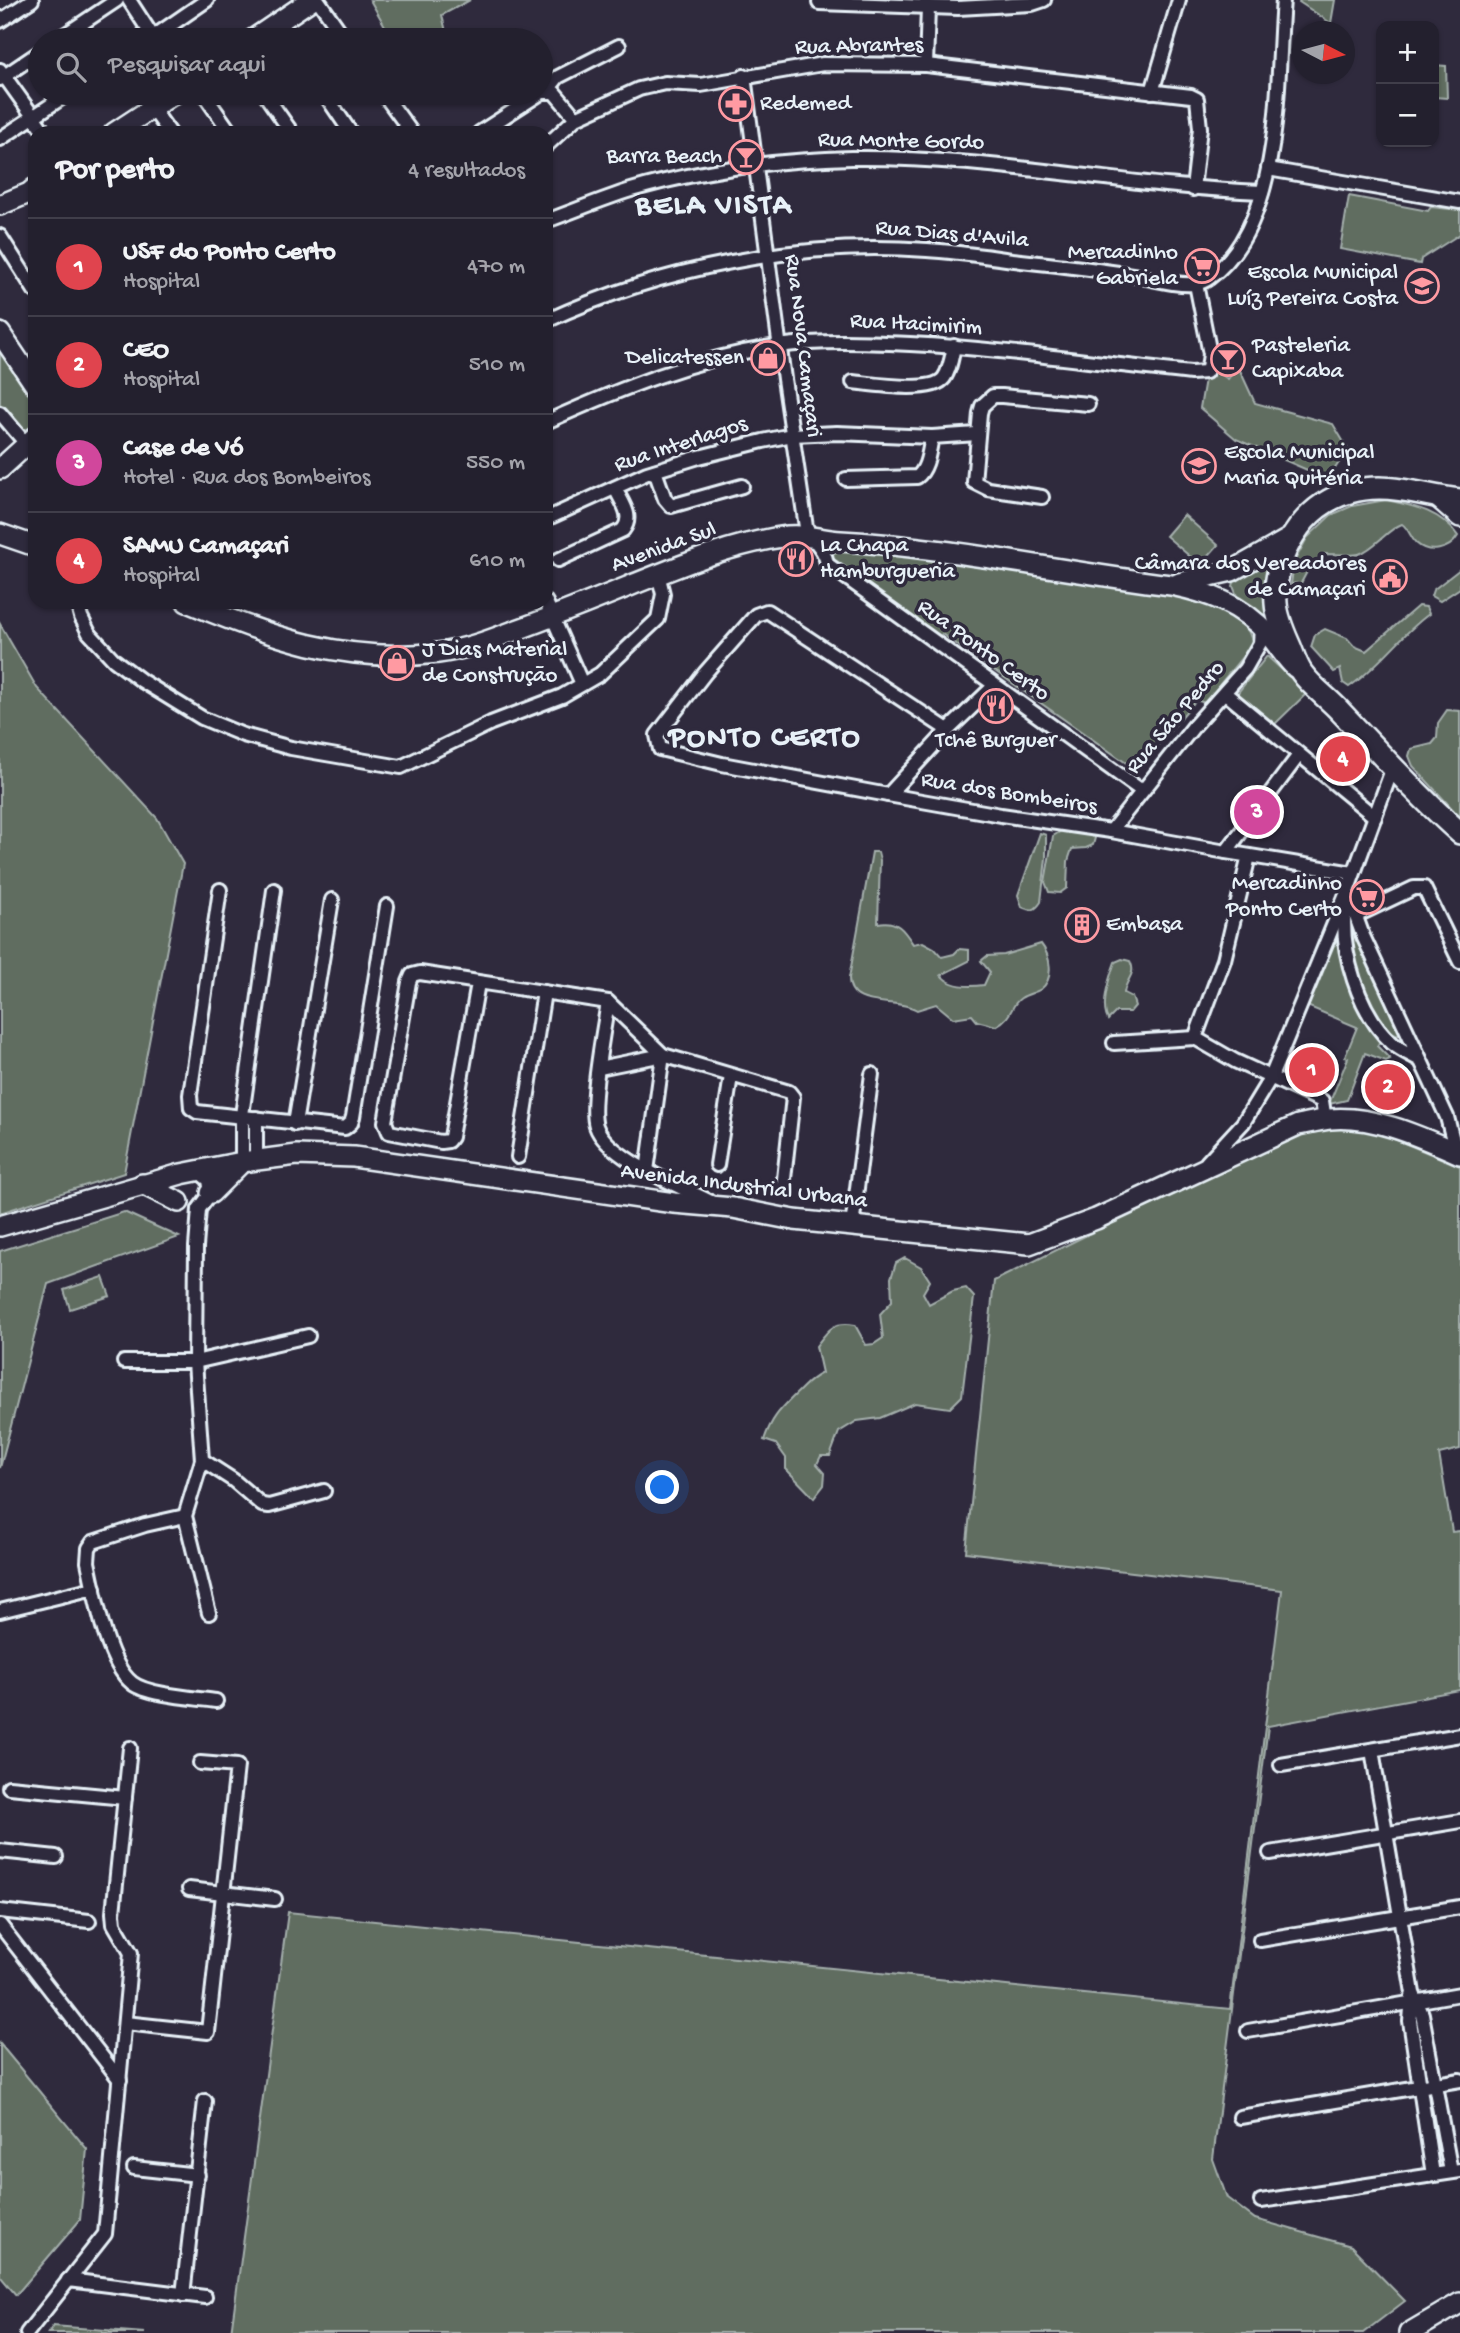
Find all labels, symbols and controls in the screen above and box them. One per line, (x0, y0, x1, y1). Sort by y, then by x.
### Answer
north arrow (1292, 21, 1355, 84)
map controls (1376, 21, 1439, 147)
button: + (1376, 21, 1439, 84)
search box (28, 28, 553, 105)
street label: Rua Abrantes (795, 32, 924, 62)
icon: search (52, 48, 90, 86)
text: Pesquisar aqui (108, 51, 266, 82)
button: − (1376, 84, 1439, 147)
pharmacy icon: Redemed (717, 85, 755, 123)
place label: Redemed (760, 91, 852, 118)
street label: Rua Monte Gordo (817, 127, 985, 157)
bar icon: Barra Beach (727, 138, 765, 176)
place label: Barra Beach (605, 144, 722, 171)
text: Por perto (56, 154, 175, 189)
text: 4 resultados (408, 158, 525, 185)
district label: BELA VISTA (635, 190, 793, 225)
street label: Rua Dias d'Avila (874, 215, 1031, 255)
text: USF do Ponto Certo (123, 238, 336, 269)
place label: Mercadinho Gabriela (1068, 240, 1179, 293)
supermarket icon: Mercadinho Gabriela (1183, 247, 1221, 285)
street label: Rua Nova Camaçari (777, 253, 827, 439)
text: 1 (74, 254, 84, 281)
text: 470 m (467, 254, 525, 281)
place label: Escola Municipal Luíz Pereira Costa (1227, 260, 1399, 313)
school or university icon: Escola Municipal Luíz Pereira Costa (1403, 267, 1441, 305)
text: Hospital (123, 269, 200, 296)
street label: Rua Itacimirim (849, 308, 983, 342)
place label: Pasteleria Capixaba (1251, 333, 1351, 386)
text: CEO (123, 336, 169, 367)
shop icon: Delicatessen (749, 339, 787, 377)
bar icon: Pasteleria Capixaba (1209, 340, 1247, 378)
place label: Delicatessen (624, 345, 744, 372)
text: 2 (73, 352, 85, 379)
text: 510 m (469, 352, 525, 379)
text: Hospital (123, 367, 200, 394)
street label: Rua Interlagos (611, 411, 751, 479)
text: Case de Vó (123, 434, 243, 465)
place label: Escola Municipal Maria Quitéria (1224, 440, 1374, 493)
school or university icon: Escola Municipal Maria Quitéria (1180, 447, 1218, 485)
text: 3 (73, 450, 85, 477)
text: 550 m (466, 450, 525, 477)
text: Hotel · Rua dos Bombeiros (123, 465, 370, 492)
street label: Avenida Sul (608, 517, 720, 579)
text: SAMU Camaçari (123, 532, 289, 563)
place label: La Chapa Hamburgueria (820, 533, 956, 586)
restaurant icon: La Chapa Hamburgueria (777, 540, 815, 578)
text: 4 (74, 548, 84, 575)
text: 610 m (469, 548, 525, 575)
place label: Câmara dos Vereadores de Camaçari (1135, 551, 1367, 604)
public building icon: Câmara dos Vereadores de Camaçari (1371, 558, 1409, 596)
text: Hospital (123, 563, 200, 590)
street label: Rua Ponto Certo (911, 594, 1055, 708)
place label: J Dias Material de Construção (422, 637, 567, 690)
shop icon: J Dias Material de Construção (378, 644, 416, 682)
street label: Rua São Pedro (1121, 656, 1231, 780)
restaurant icon: Tchê Burguer (977, 687, 1015, 725)
district label: PONTO CERTO (666, 722, 862, 757)
place label: Tchê Burguer (934, 728, 1058, 755)
pin: 4 (1320, 733, 1366, 785)
street label: Rua dos Bombeiros (919, 767, 1100, 821)
pin: 3 (1234, 786, 1280, 838)
place label: Mercadinho Ponto Certo (1225, 871, 1342, 924)
supermarket icon: Mercadinho Ponto Certo (1348, 878, 1386, 916)
building icon: Embasa (1063, 906, 1101, 944)
place label: Embasa (1106, 912, 1184, 939)
pin: 1 (1289, 1044, 1335, 1096)
pin: 2 (1365, 1061, 1411, 1113)
street label: Avenida Industrial Urbana (619, 1158, 870, 1216)
your location (645, 1470, 679, 1504)

